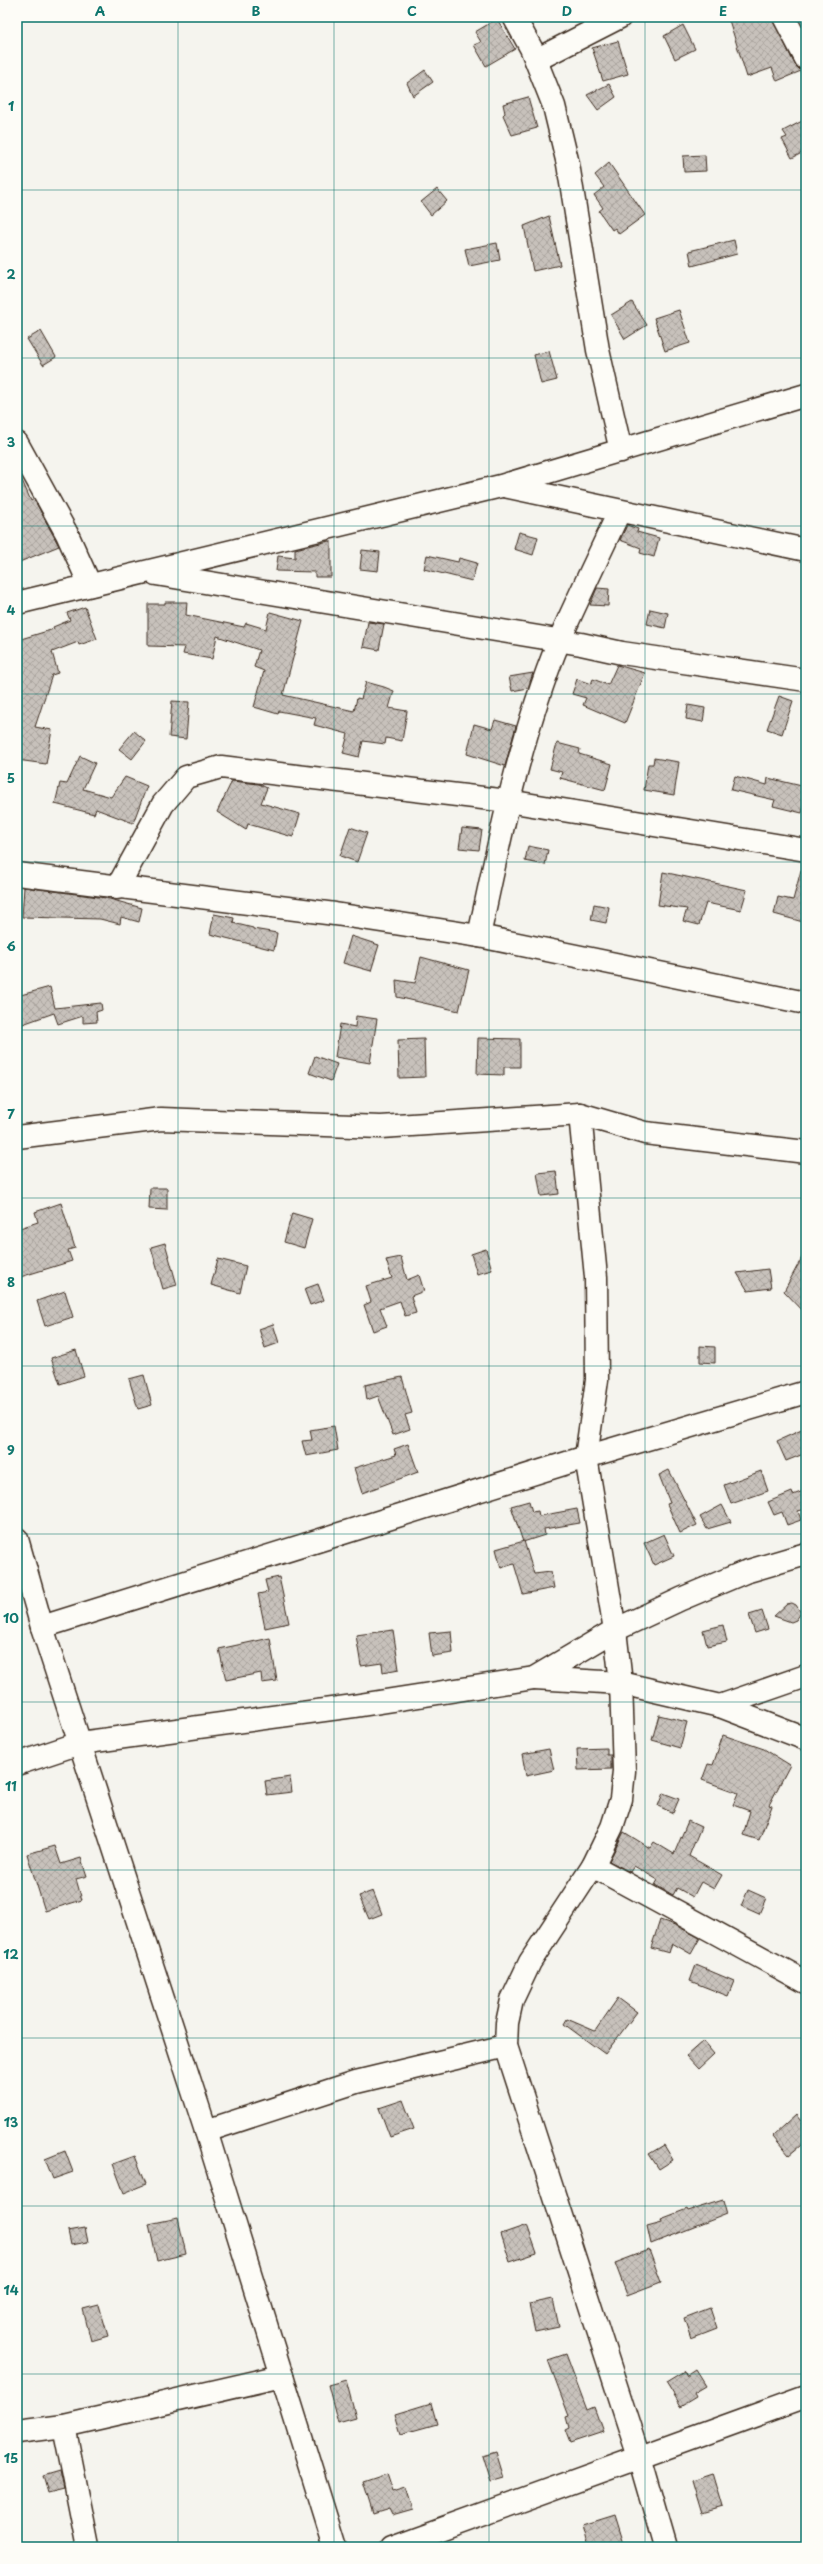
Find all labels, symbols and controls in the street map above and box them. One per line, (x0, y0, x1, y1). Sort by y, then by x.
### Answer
text: A (95, 1, 105, 20)
text: B (252, 1, 261, 20)
text: C (407, 1, 417, 20)
text: D (562, 1, 572, 20)
text: E (719, 1, 727, 20)
text: 1 (8, 96, 14, 115)
text: 2 (6, 264, 16, 283)
text: 3 (7, 432, 16, 451)
text: 4 (7, 600, 16, 619)
text: 5 (7, 768, 15, 787)
text: 6 (6, 936, 16, 955)
text: 7 (7, 1104, 15, 1123)
text: 8 (7, 1272, 15, 1291)
text: 9 (7, 1440, 15, 1459)
text: 10 (3, 1608, 19, 1627)
text: 11 (5, 1776, 17, 1795)
text: 12 (3, 1944, 19, 1963)
text: 13 (4, 2112, 19, 2131)
text: 14 (3, 2280, 19, 2299)
text: 15 (4, 2448, 18, 2467)

